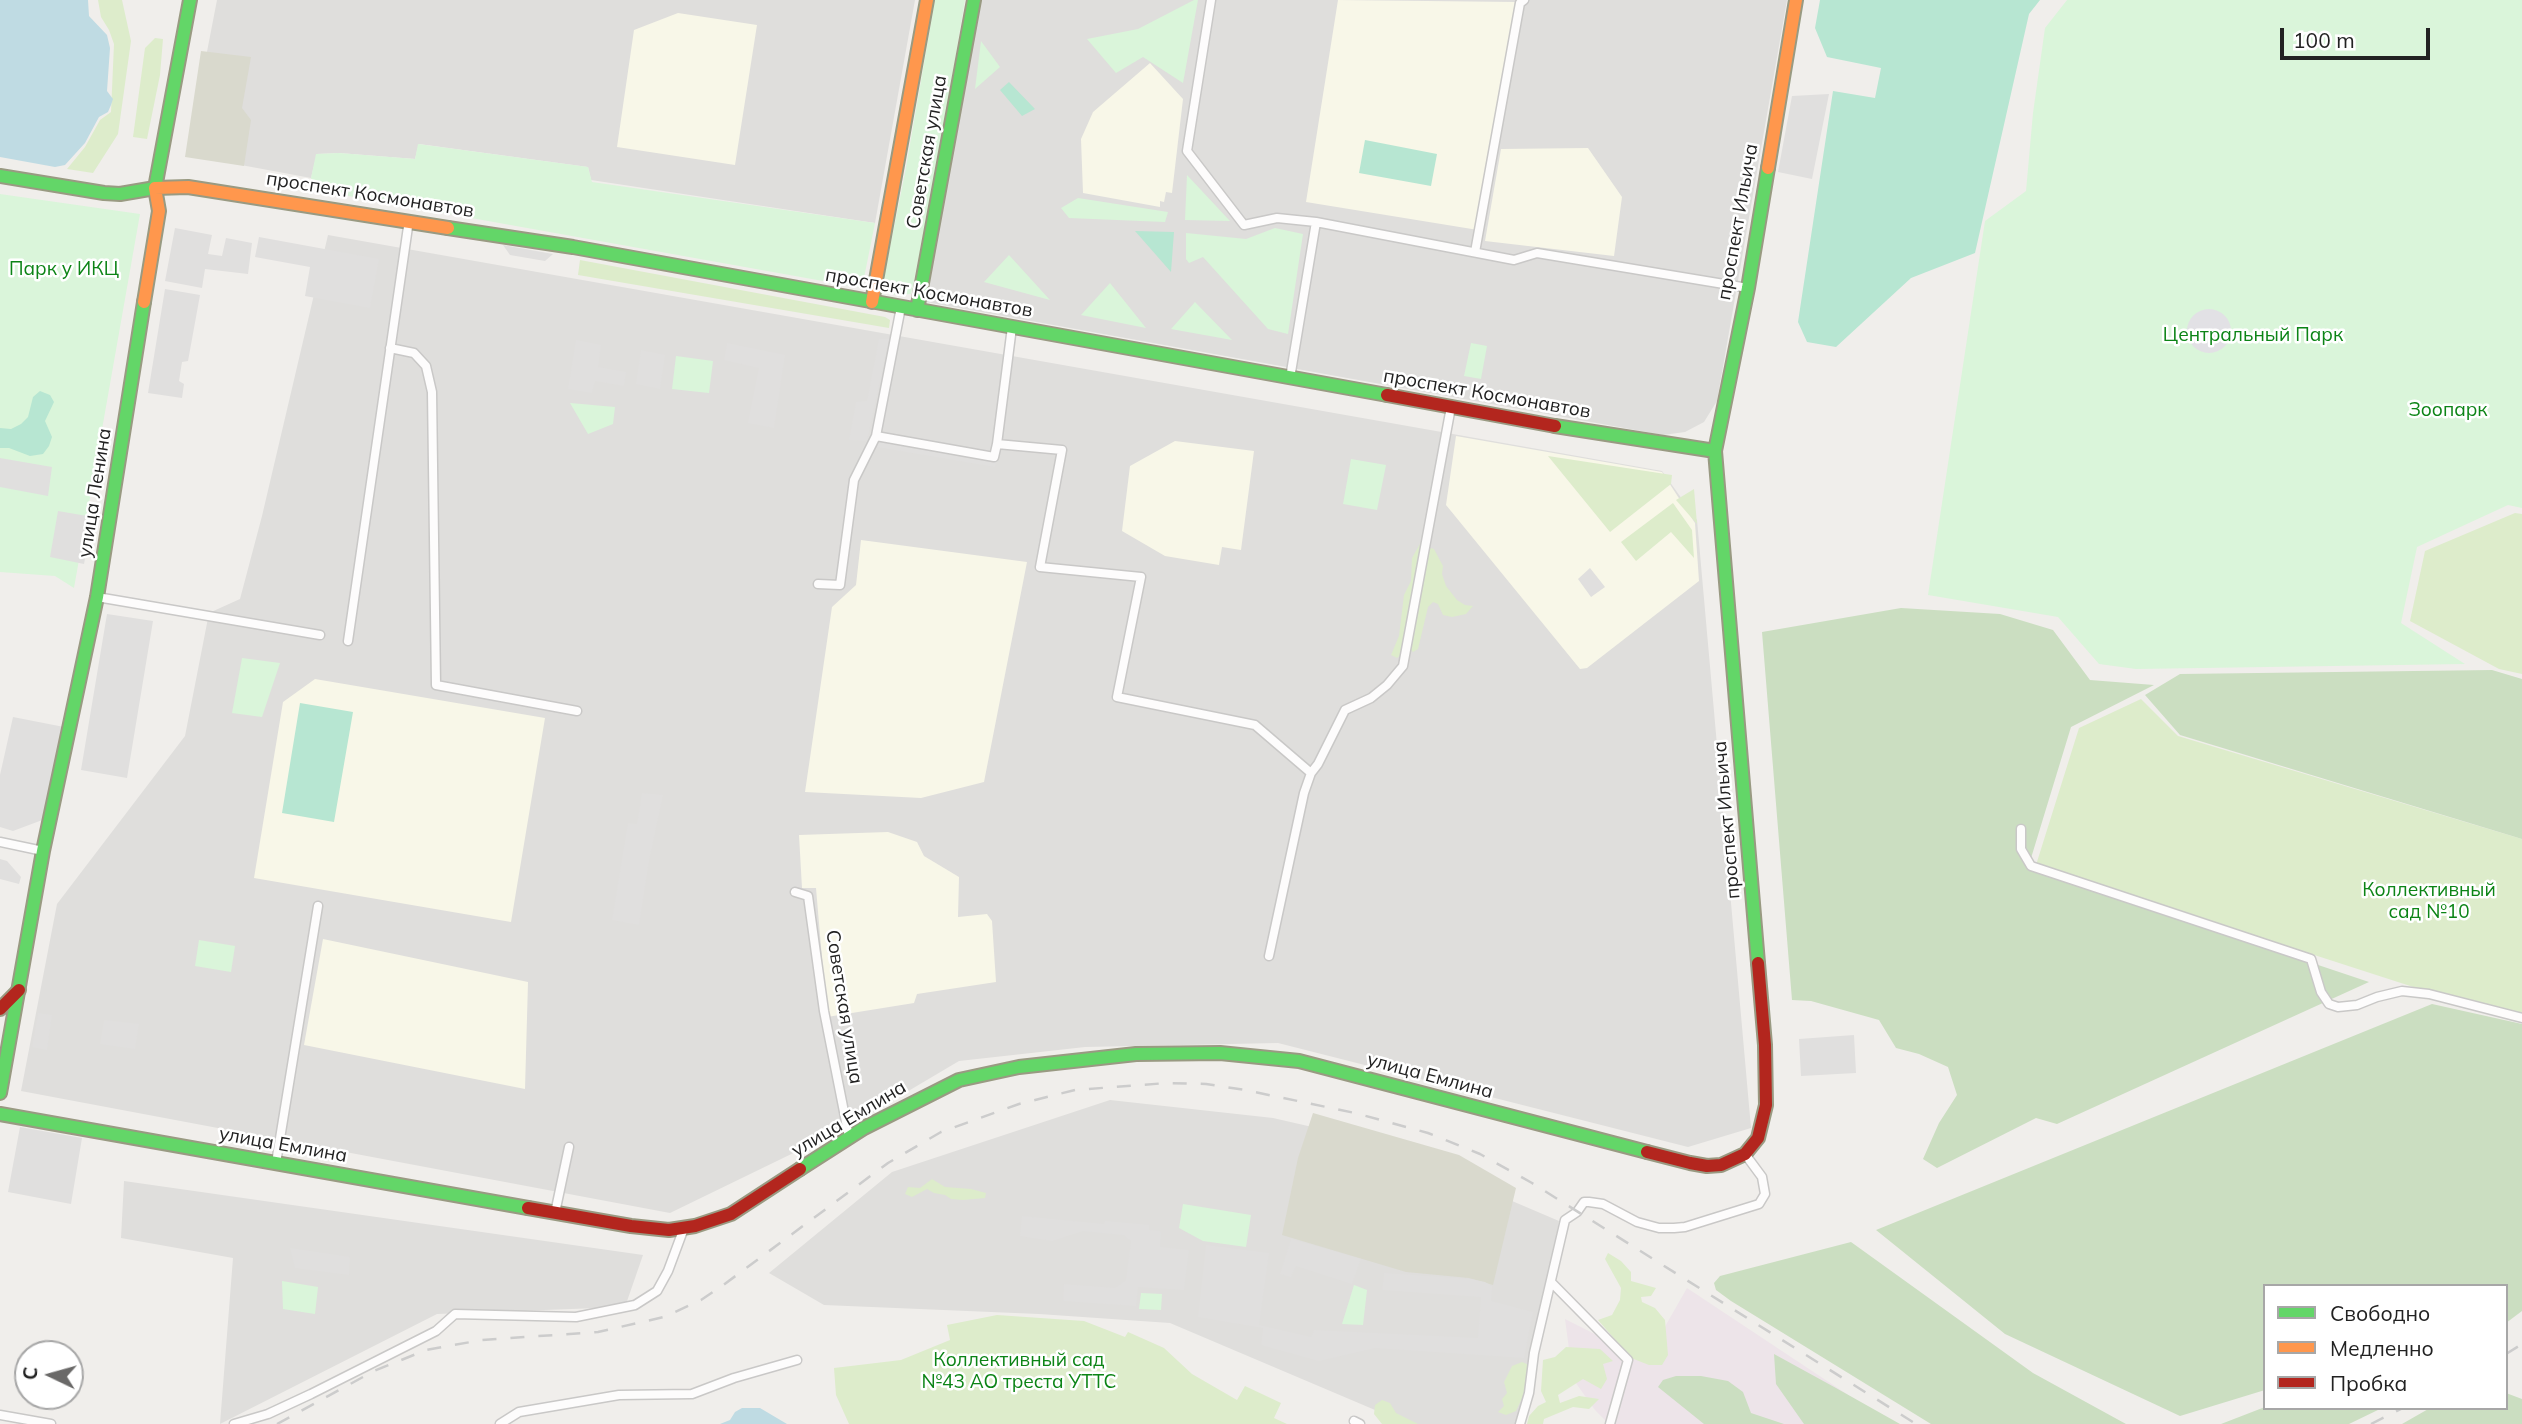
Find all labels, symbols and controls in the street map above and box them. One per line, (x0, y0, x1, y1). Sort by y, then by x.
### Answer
scale bar (2284, 14, 2434, 58)
text: 100 m (2293, 27, 2355, 53)
street label: Советская улица (902, 73, 952, 231)
street label: проспект Ильича (1713, 142, 1763, 302)
street label: проспект Космонавтов (265, 167, 475, 223)
park label: Парк у ИКЦ (9, 258, 119, 280)
street label: проспект Космонавтов (824, 264, 1034, 322)
park label: Центральный Парк (2163, 324, 2343, 346)
street label: проспект Космонавтов (1382, 365, 1592, 423)
park label: Зоопарк (2408, 399, 2488, 421)
street label: улица Ленина (73, 427, 117, 559)
street label: проспект Ильича (1709, 740, 1745, 900)
park label: Коллективный сад №10 (2362, 879, 2496, 923)
street label: Советская улица (821, 928, 867, 1086)
street label: улица Емлина (1364, 1048, 1496, 1104)
street label: улица Емлина (788, 1076, 910, 1162)
street label: улица Емлина (217, 1123, 349, 1167)
legend (2263, 1284, 2508, 1410)
text: Свободно (2330, 1300, 2430, 1326)
text: Медленно (2330, 1335, 2434, 1361)
north arrow (14, 1340, 84, 1410)
park label: Коллективный сад №43 АО треста УТТС (921, 1349, 1117, 1393)
text: С (18, 1366, 43, 1381)
text: Пробка (2330, 1370, 2407, 1396)

